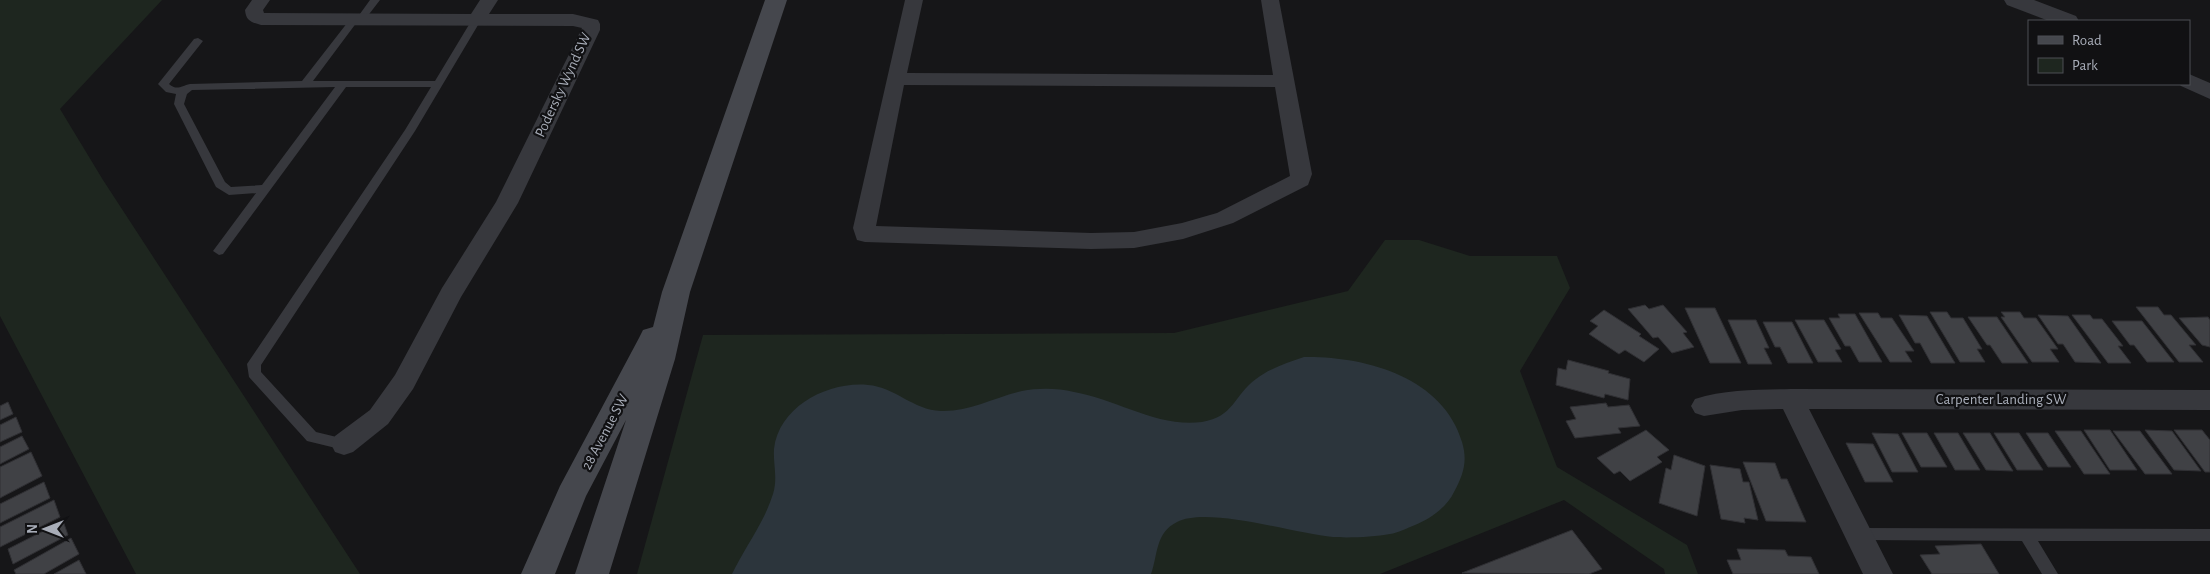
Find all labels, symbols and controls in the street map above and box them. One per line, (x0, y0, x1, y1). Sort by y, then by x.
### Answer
legend (2028, 20, 2190, 85)
street label: Podersky Wynd SW (532, 30, 594, 139)
text: Road (2072, 33, 2102, 48)
text: Park (2072, 58, 2098, 73)
street label: 28 Avenue SW (579, 391, 631, 472)
street label: Carpenter Landing SW (1936, 392, 2067, 407)
north arrow (20, 504, 70, 554)
text: N (26, 524, 40, 534)

